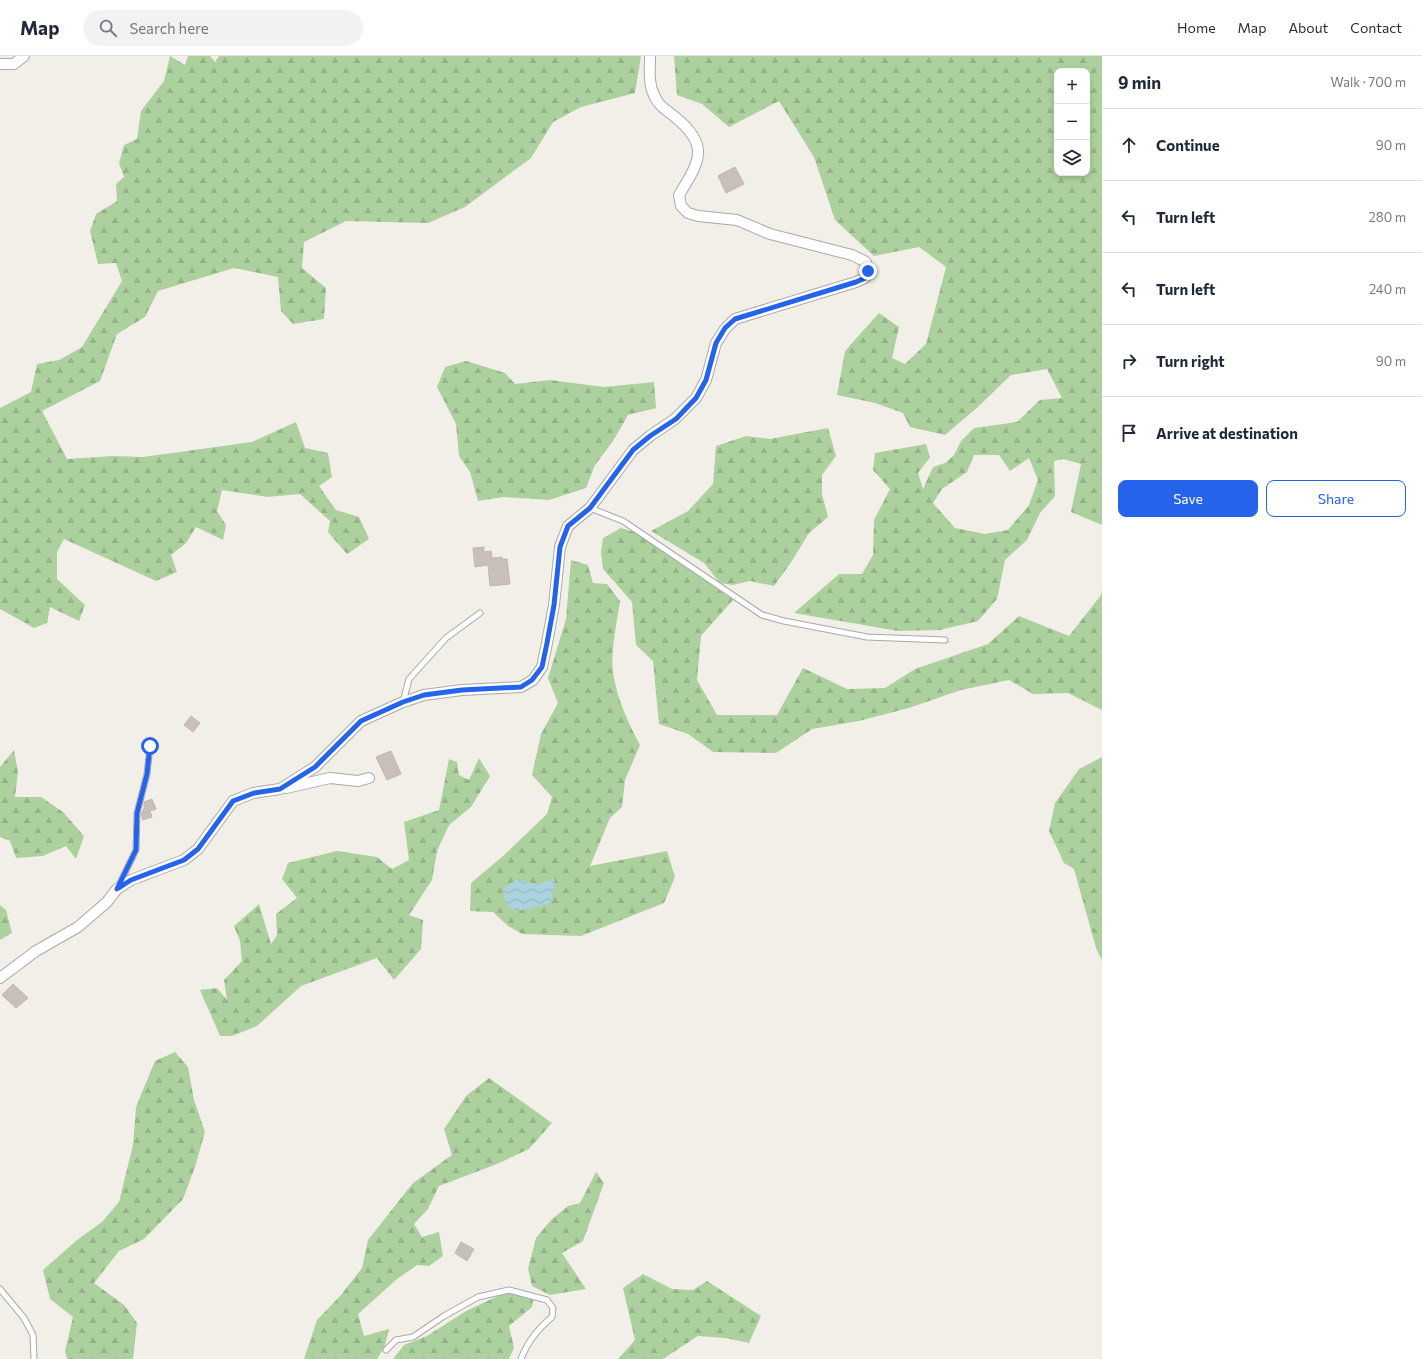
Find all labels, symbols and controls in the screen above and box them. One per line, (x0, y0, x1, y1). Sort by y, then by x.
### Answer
search box (83, 10, 363, 46)
text: Map (20, 16, 59, 39)
icon: search (97, 17, 119, 39)
text: Search here (129, 19, 209, 37)
text: Home (1177, 19, 1216, 36)
text: Map (1238, 19, 1266, 36)
text: About (1288, 19, 1328, 36)
text: Contact (1350, 19, 1402, 36)
map controls (1054, 68, 1090, 176)
button: + (1054, 68, 1090, 104)
text: 9 min (1118, 72, 1161, 93)
text: Walk · 700 m (1331, 74, 1406, 90)
button: − (1054, 104, 1090, 140)
icon: ahead (1118, 134, 1140, 156)
text: Continue (1156, 136, 1220, 154)
text: 90 m (1376, 137, 1406, 153)
button: layers (1054, 140, 1090, 176)
icon: left (1118, 206, 1140, 228)
text: Turn left (1156, 208, 1215, 226)
text: 280 m (1369, 209, 1406, 225)
route end (859, 262, 877, 280)
icon: left (1118, 278, 1140, 300)
text: Turn left (1156, 280, 1215, 298)
text: 240 m (1369, 281, 1406, 297)
icon: right (1118, 350, 1140, 372)
text: Turn right (1156, 352, 1225, 370)
text: 90 m (1376, 353, 1406, 369)
icon: arrive (1118, 422, 1140, 444)
text: Arrive at destination (1156, 424, 1298, 442)
button: Save (1118, 480, 1258, 517)
button: Share (1266, 480, 1406, 517)
route start (141, 737, 159, 755)

